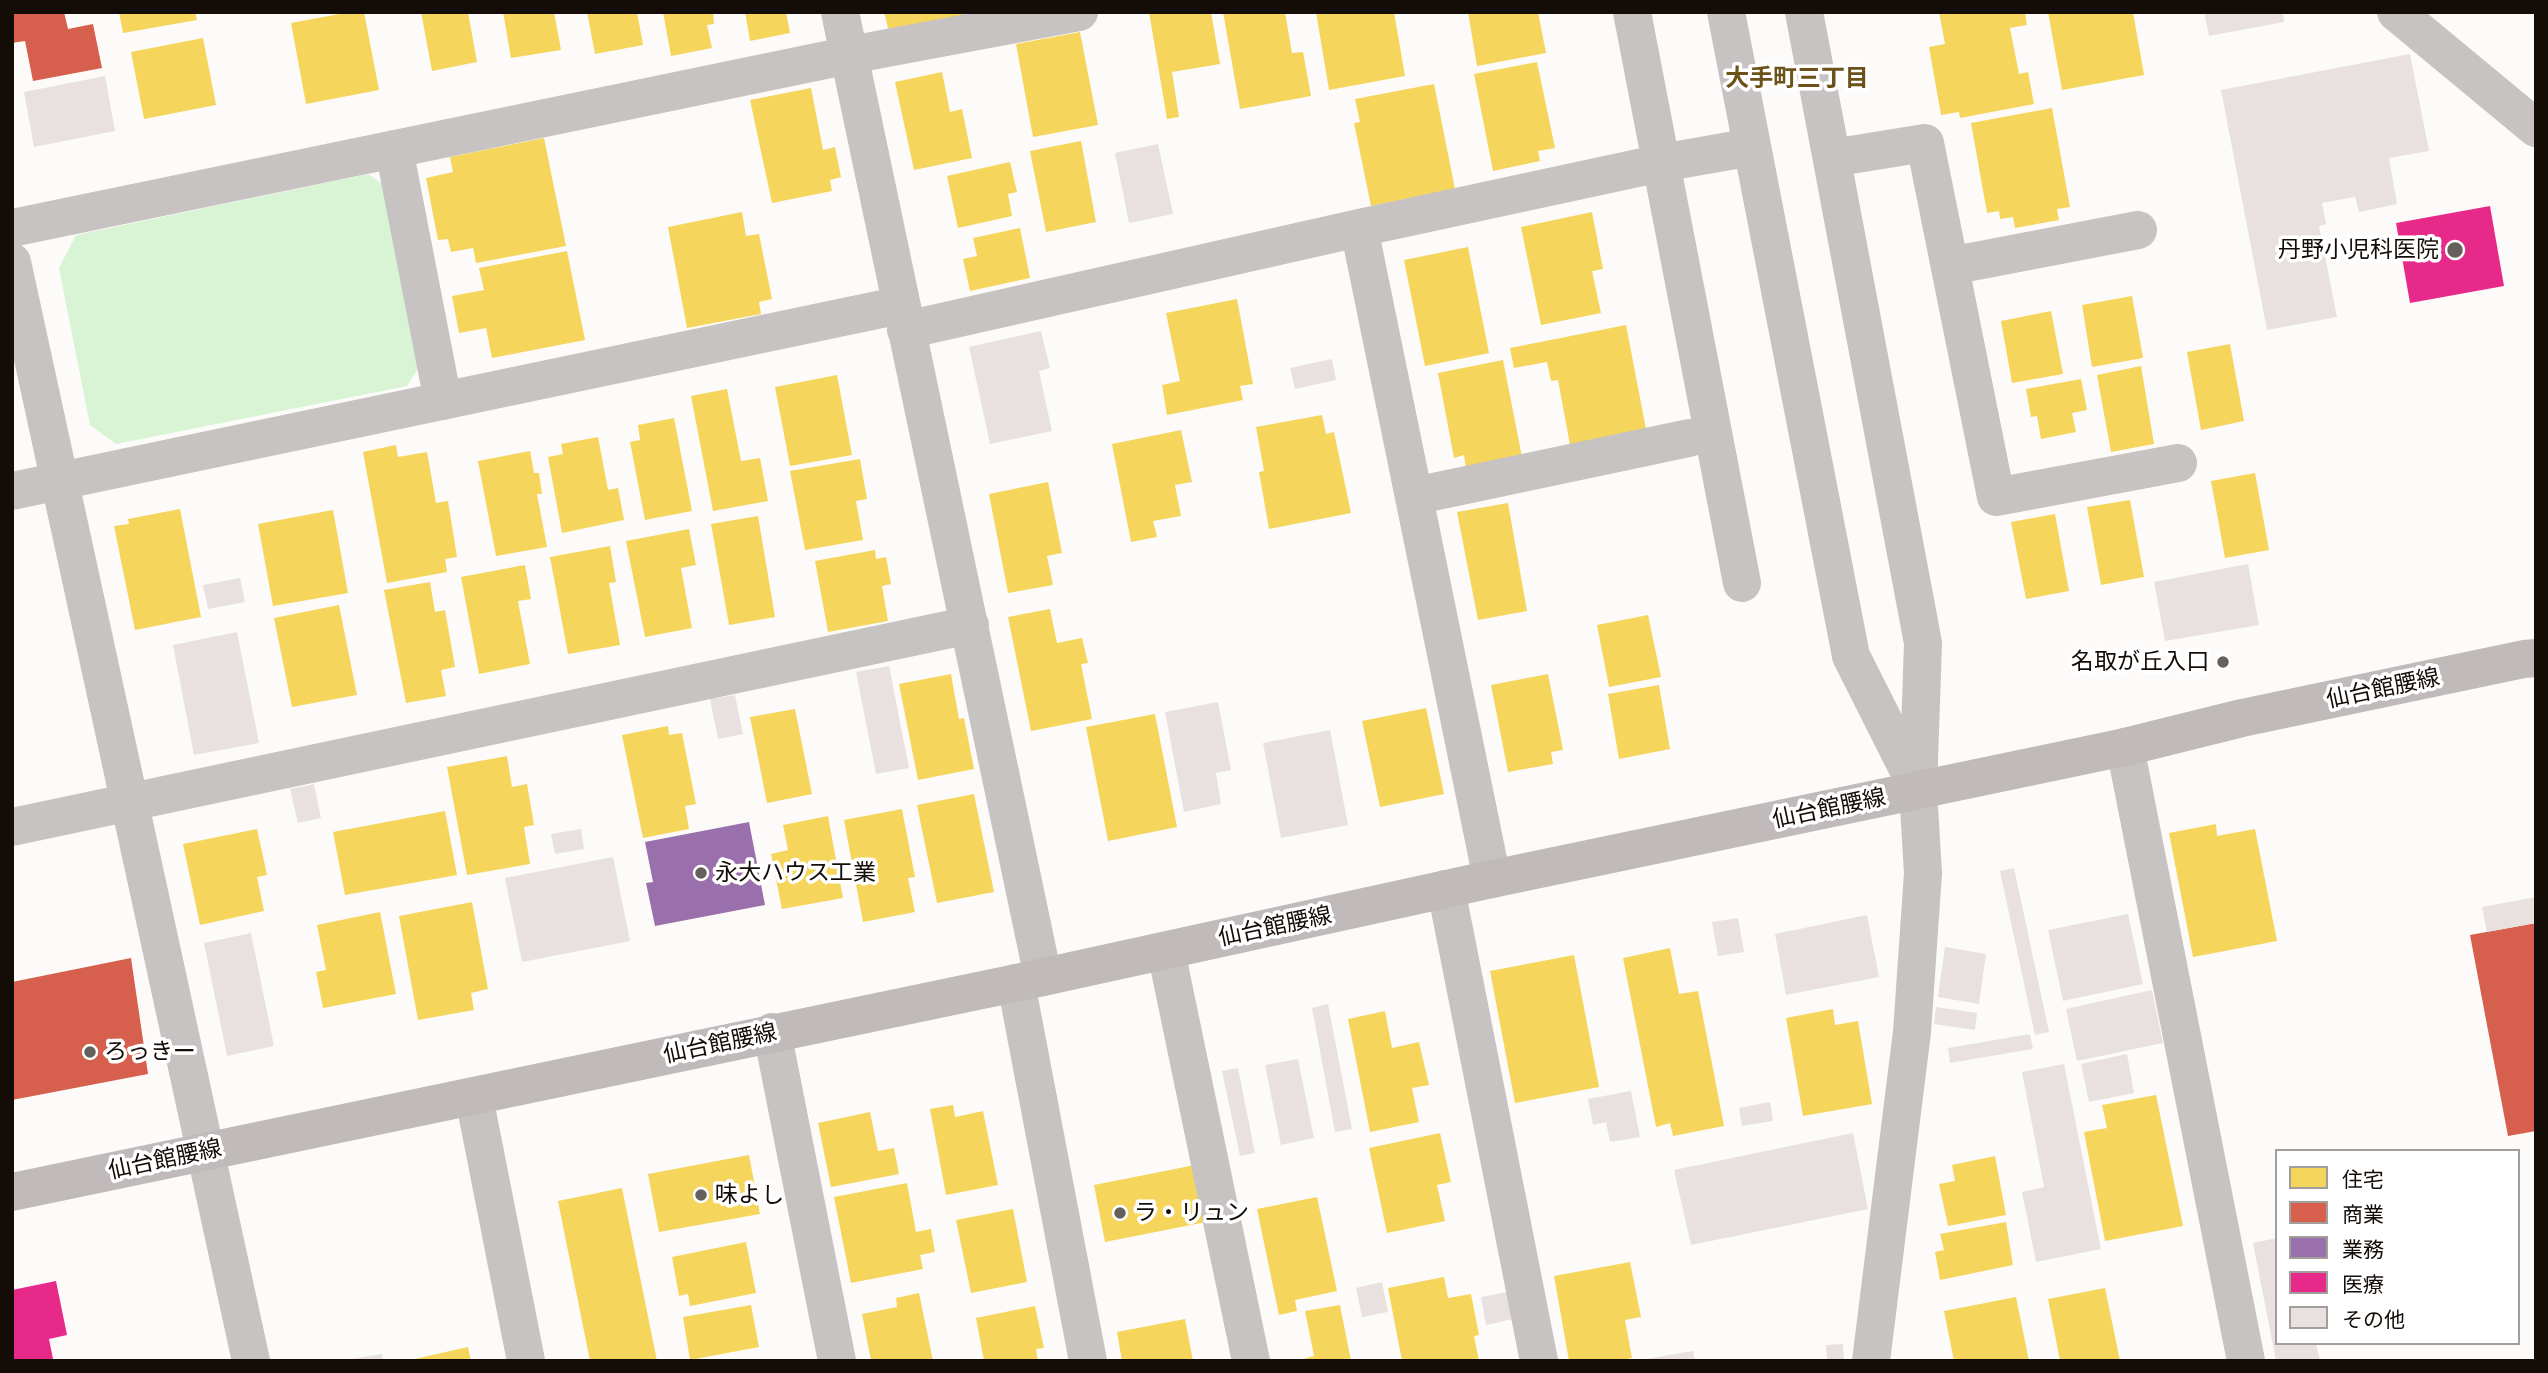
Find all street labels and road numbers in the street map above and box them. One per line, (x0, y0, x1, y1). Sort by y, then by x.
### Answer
street label: 仙台館腰線 (2324, 664, 2442, 714)
street label: 仙台館腰線 (1770, 784, 1888, 834)
street label: 仙台館腰線 (1216, 902, 1334, 952)
street label: 仙台館腰線 (661, 1019, 779, 1069)
street label: 仙台館腰線 (106, 1135, 224, 1185)

